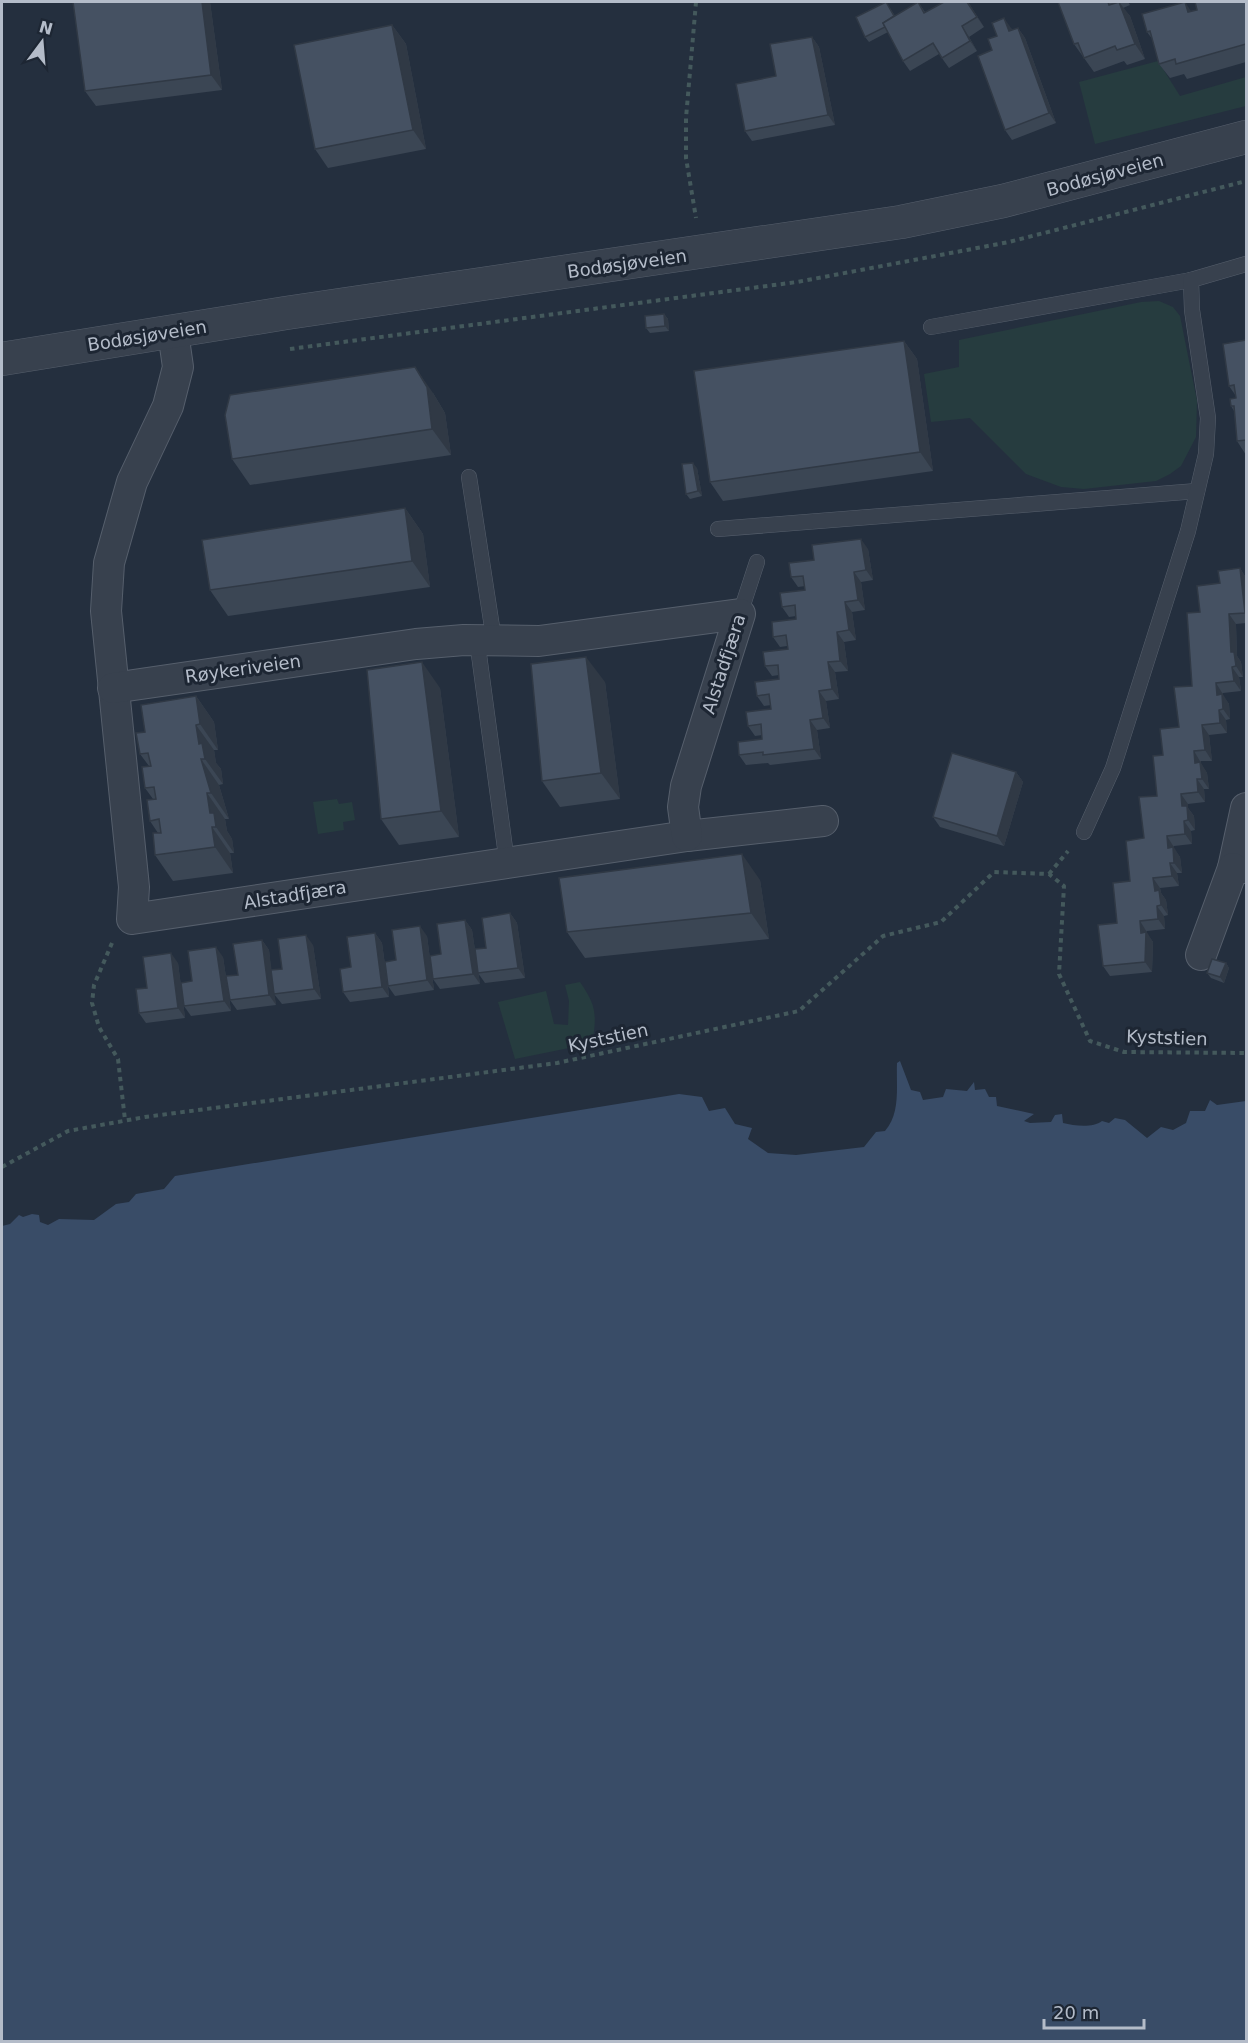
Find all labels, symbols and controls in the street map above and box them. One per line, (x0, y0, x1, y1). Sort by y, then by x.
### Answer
north arrow (12, 12, 72, 72)
text: N (37, 17, 55, 39)
street label: Bodøsjøveien (1044, 149, 1166, 200)
street label: Bodøsjøveien (566, 245, 688, 282)
street label: Bodøsjøveien (86, 316, 208, 355)
street label: Alstadfjæra (698, 611, 750, 716)
street label: Røykeriveien (184, 650, 302, 687)
street label: Alstadfjæra (242, 876, 348, 913)
street label: Kyststien (566, 1019, 650, 1056)
street label: Kyststien (1126, 1026, 1208, 1049)
scale bar (1044, 1992, 1144, 2030)
text: 20 m (1053, 2002, 1099, 2023)

